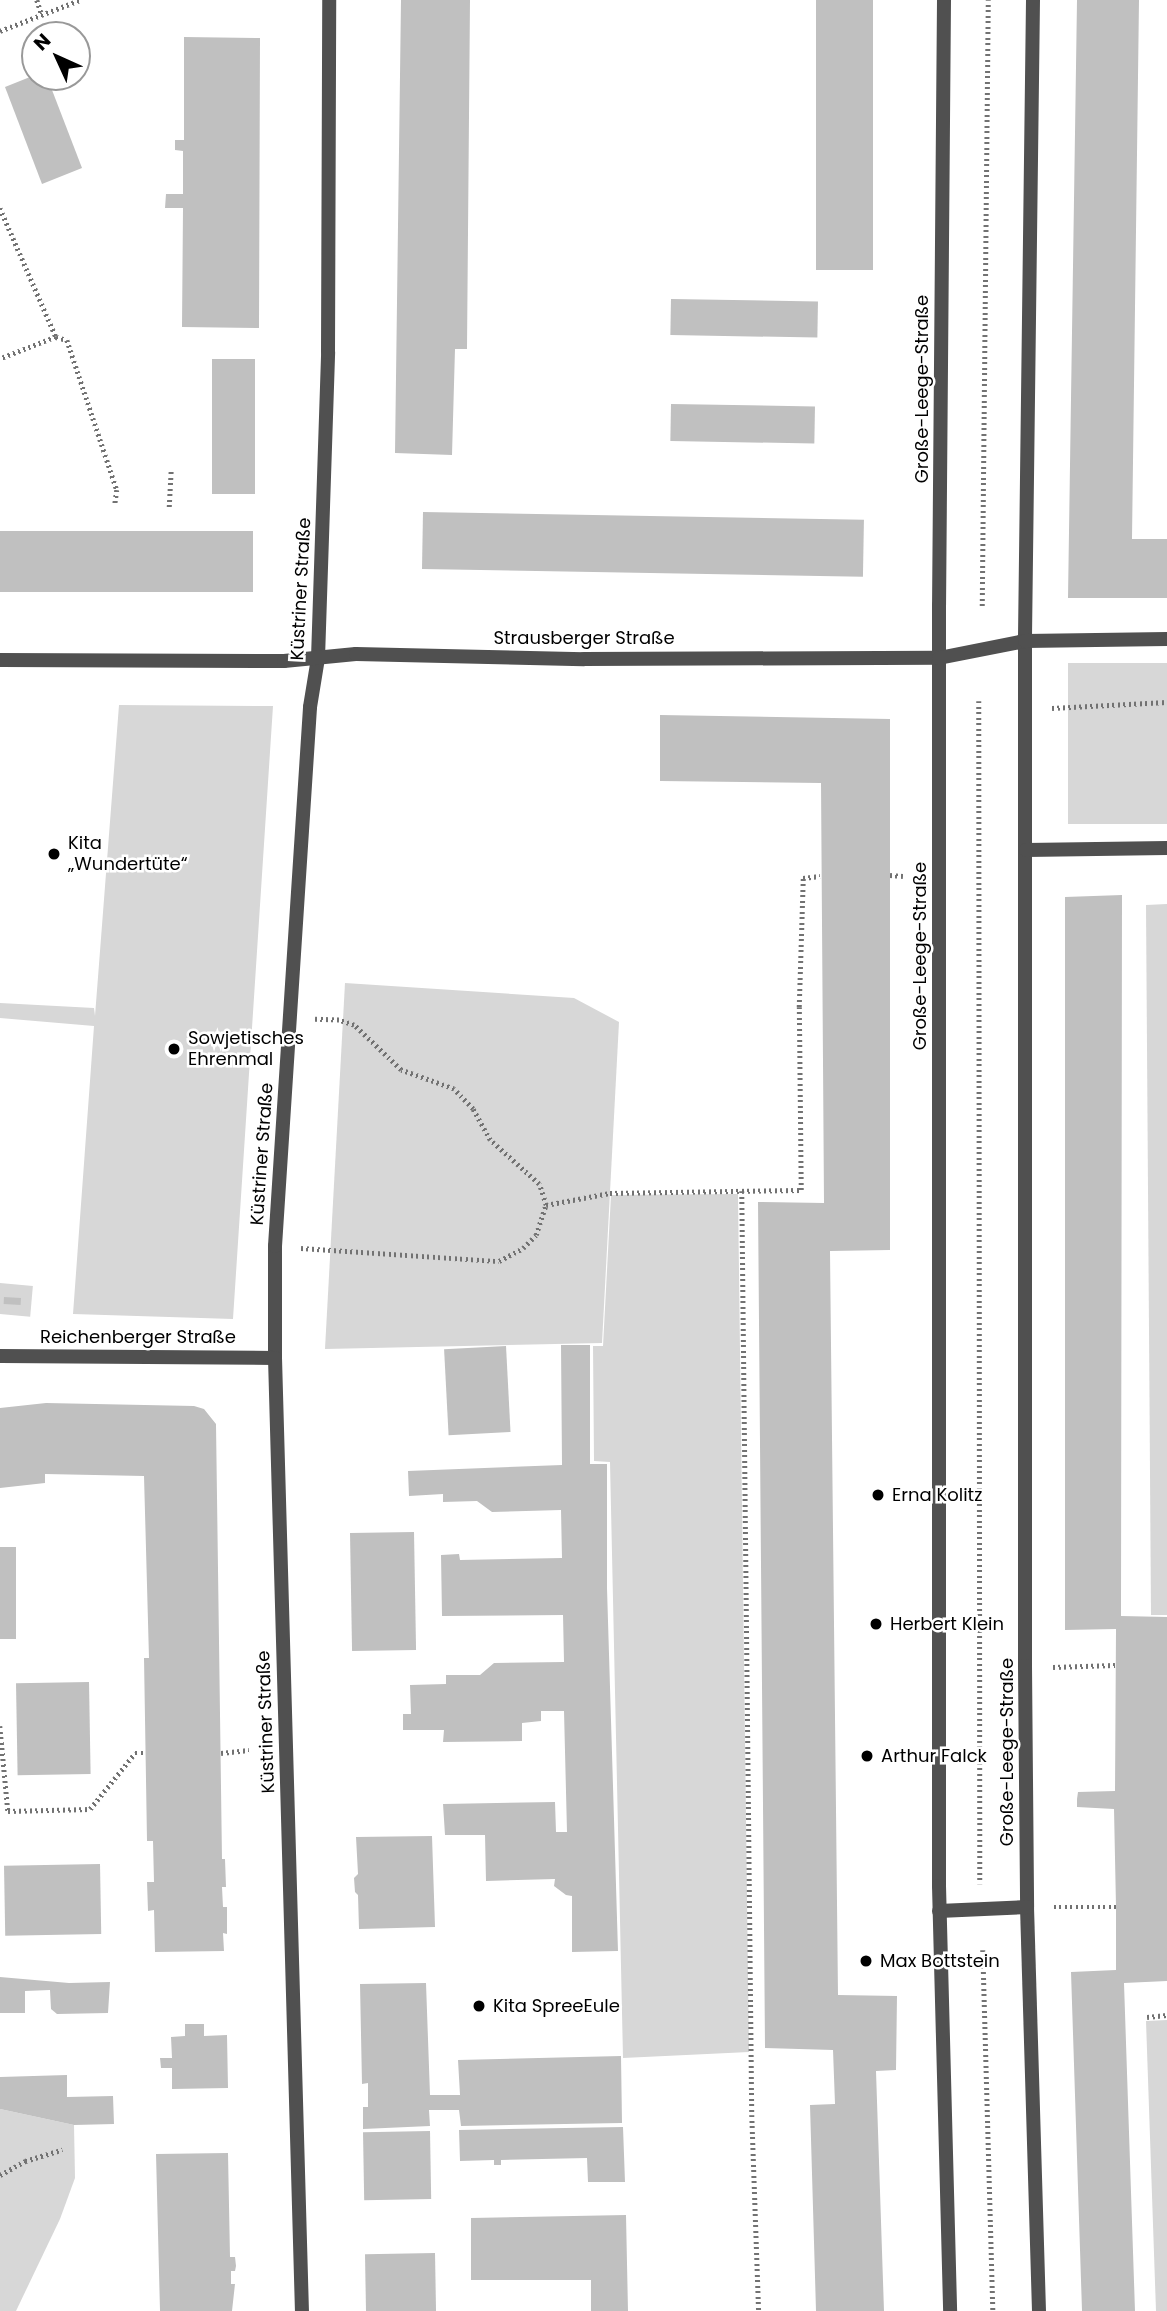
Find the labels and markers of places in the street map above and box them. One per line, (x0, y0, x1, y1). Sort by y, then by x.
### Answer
place label: Kita „Wundertüte“ (68, 833, 188, 876)
marker: Kita „Wundertüte“ (46, 846, 62, 862)
place label: Sowjetisches Ehrenmal (188, 1028, 304, 1070)
marker: Sowjetisches Ehrenmal (166, 1041, 182, 1057)
place label: Erna Kolitz (892, 1484, 982, 1506)
marker: Erna Kolitz (870, 1487, 886, 1503)
place label: Herbert Klein (890, 1613, 1004, 1635)
marker: Herbert Klein (868, 1616, 884, 1632)
place label: Arthur Falck (881, 1745, 987, 1767)
marker: Arthur Falck (859, 1748, 875, 1764)
place label: Max Bottstein (880, 1950, 1000, 1972)
marker: Max Bottstein (858, 1953, 874, 1969)
place label: Kita SpreeEule (493, 1995, 620, 2017)
marker: Kita SpreeEule (471, 1998, 487, 2014)

